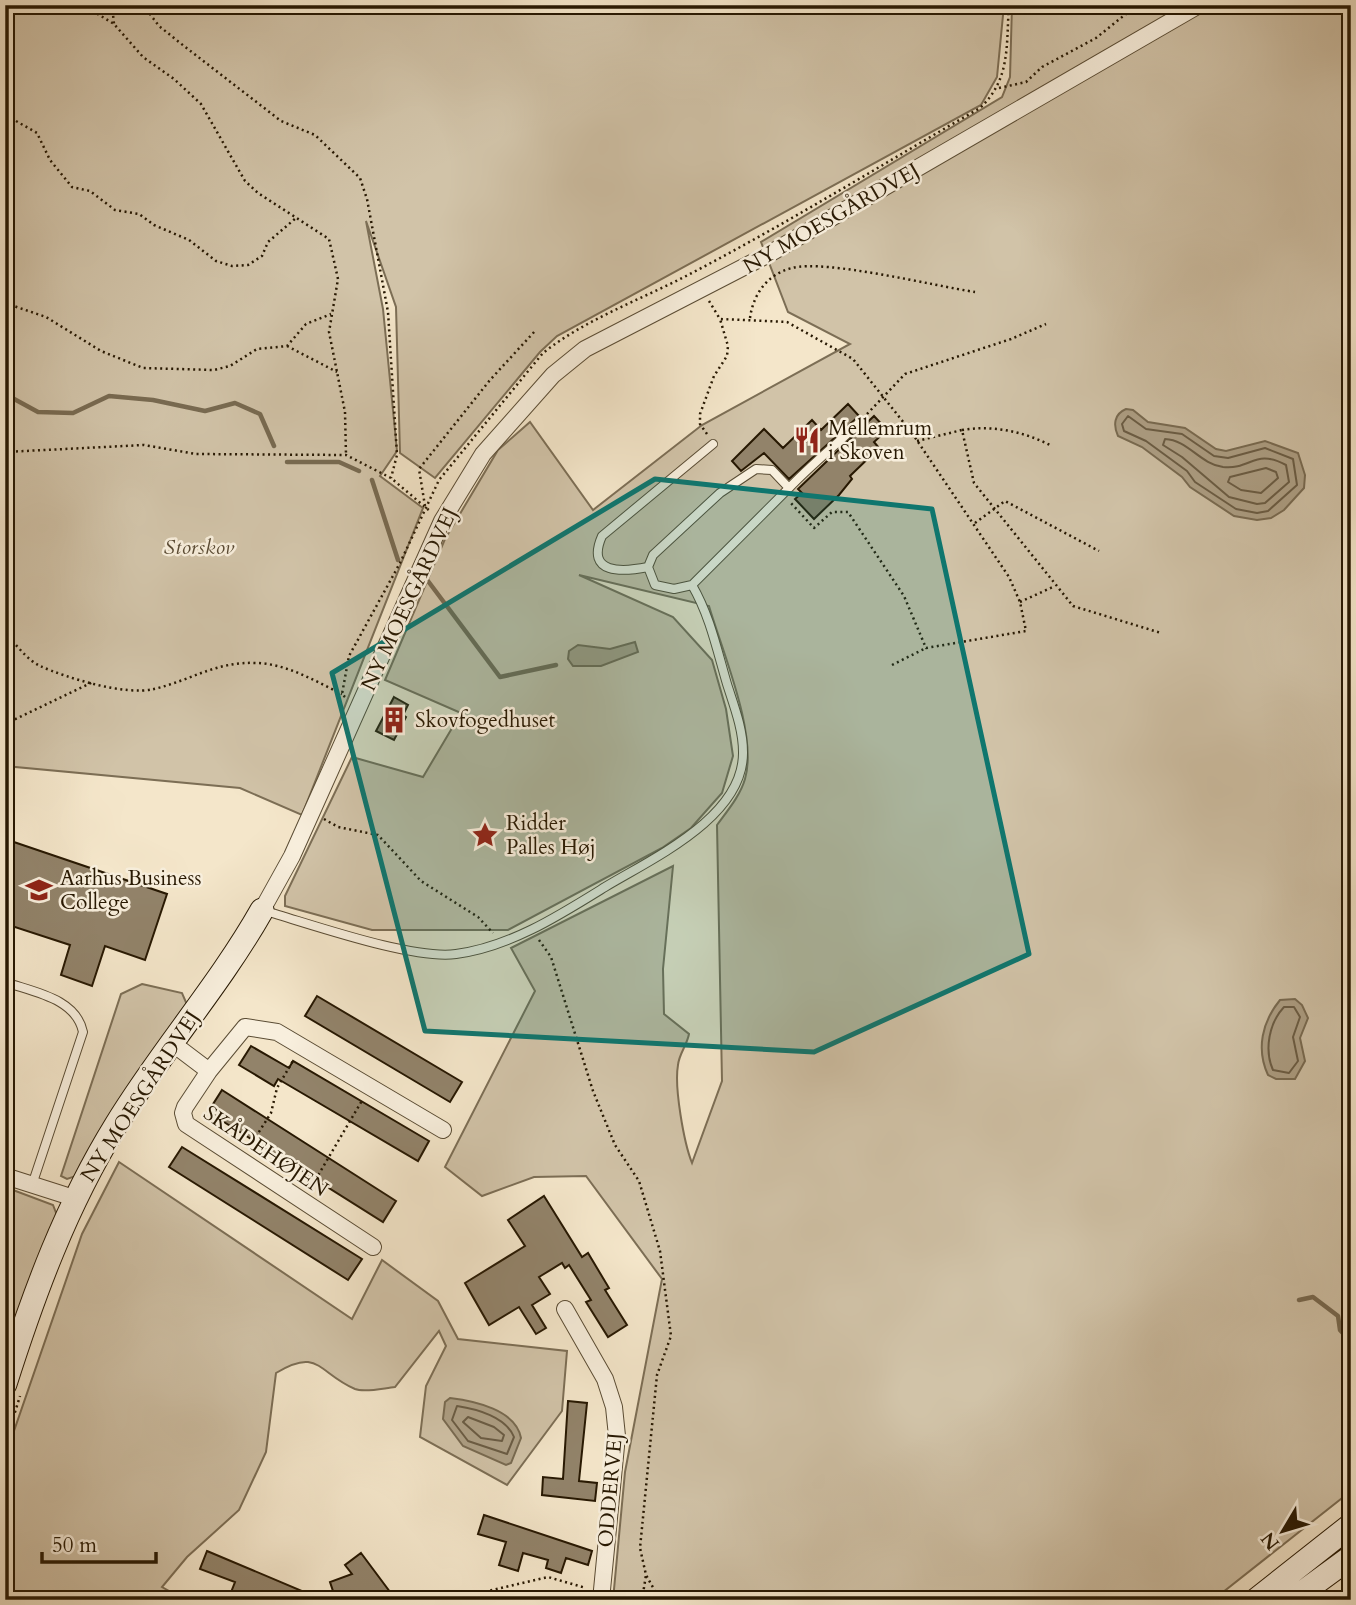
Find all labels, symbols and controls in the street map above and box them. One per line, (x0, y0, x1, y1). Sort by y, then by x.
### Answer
street label: NY MOESGÅRDVEJ (738, 156, 925, 281)
place label: Mellemrum i Skoven (828, 414, 932, 467)
restaurant icon: Mellemrum i Skoven (792, 425, 822, 455)
street label: NY MOESGÅRDVEJ (354, 503, 465, 696)
park label: Storskov (164, 533, 235, 562)
building icon: Skovfogedhuset (379, 705, 409, 735)
place label: Skovfogedhuset (415, 706, 556, 735)
place label: Ridder Palles Høj (506, 809, 596, 862)
place icon: Ridder Palles Høj (470, 820, 500, 850)
place label: Aarhus Business College (60, 864, 202, 917)
school or university icon: Aarhus Business College (24, 875, 54, 905)
street label: NY MOESGÅRDVEJ (74, 1005, 207, 1188)
street label: SKÅDEHØJEN (198, 1099, 334, 1204)
street label: ODDERVEJ (591, 1431, 630, 1549)
north arrow (1248, 1496, 1318, 1566)
scale bar (42, 1521, 156, 1565)
text: N (1255, 1526, 1286, 1555)
text: 50 m (52, 1531, 97, 1560)

